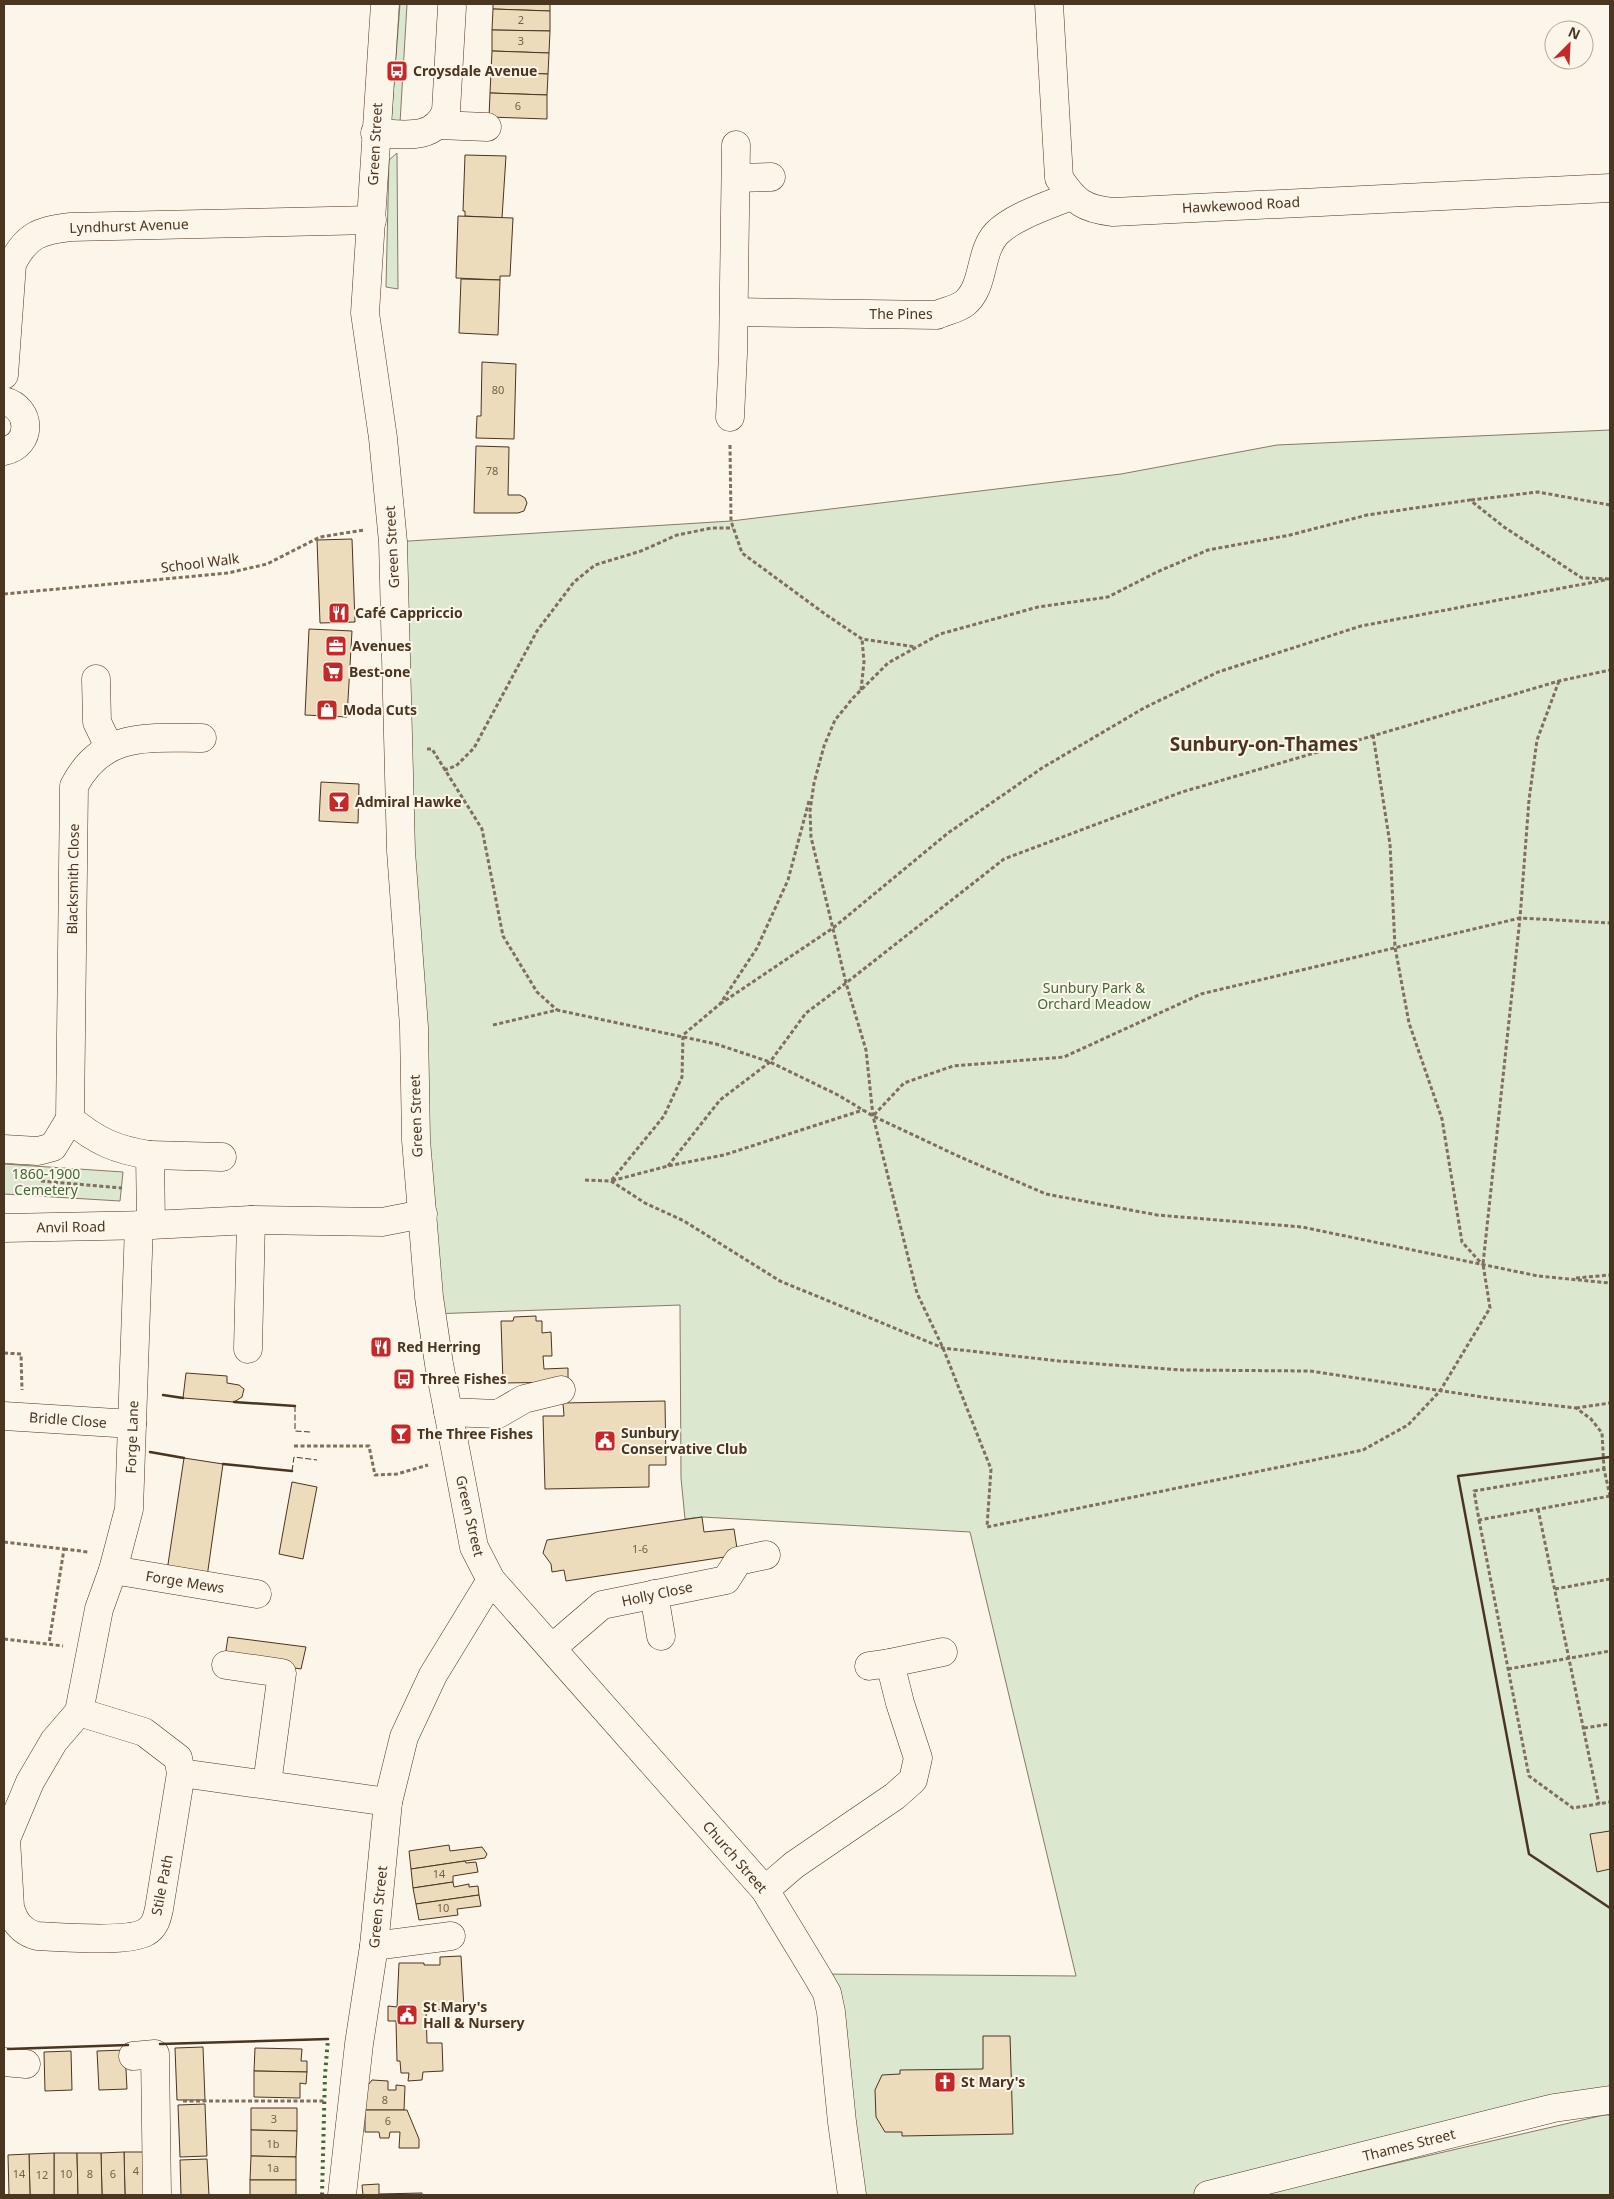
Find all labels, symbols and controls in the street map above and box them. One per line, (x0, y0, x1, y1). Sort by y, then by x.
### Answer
house number: 2 (518, 12, 524, 27)
north arrow (1544, 20, 1594, 70)
text: N (1565, 22, 1584, 44)
house number: 3 (518, 33, 524, 48)
bus stop icon: Croysdale Avenue (385, 59, 409, 83)
place label: Croysdale Avenue (413, 61, 537, 80)
house number: 6 (515, 98, 521, 113)
street label: Green Street (363, 102, 386, 186)
street label: Hawkewood Road (1181, 192, 1300, 217)
street label: Lyndhurst Avenue (69, 214, 189, 237)
street label: The Pines (869, 304, 933, 323)
house number: 80 (492, 382, 504, 397)
house number: 78 (486, 463, 498, 478)
street label: Green Street (380, 505, 403, 589)
street label: School Walk (160, 548, 241, 577)
restaurant icon: Café Cappriccio (327, 601, 351, 625)
place label: Café Cappriccio (355, 603, 463, 622)
office icon: Avenues (324, 634, 348, 658)
place label: Avenues (352, 636, 412, 655)
supermarket icon: Best-one (321, 660, 345, 684)
place label: Best-one (349, 662, 410, 681)
shop icon: Moda Cuts (315, 698, 339, 722)
place label: Moda Cuts (343, 700, 417, 719)
district label: Sunbury-on-Thames (1170, 731, 1358, 757)
bar icon: Admiral Hawke (327, 790, 351, 814)
place label: Admiral Hawke (355, 792, 462, 811)
street label: Blacksmith Close (62, 823, 83, 935)
park label: Sunbury Park & Orchard Meadow (1037, 978, 1151, 1013)
street label: Green Street (405, 1074, 426, 1158)
park label: 1860-1900 Cemetery (12, 1164, 80, 1199)
street label: Anvil Road (36, 1216, 106, 1237)
restaurant icon: Red Herring (369, 1335, 393, 1359)
place label: Red Herring (397, 1337, 481, 1356)
bus stop icon: Three Fishes (392, 1367, 416, 1391)
place label: Three Fishes (420, 1369, 507, 1388)
street label: Forge Lane (121, 1400, 142, 1474)
street label: Bridle Close (29, 1407, 108, 1432)
bar icon: The Three Fishes (389, 1422, 413, 1446)
place label: Sunbury Conservative Club (621, 1423, 747, 1458)
place label: The Three Fishes (417, 1424, 533, 1443)
public building icon: Sunbury Conservative Club (593, 1429, 617, 1453)
street label: Green Street (452, 1473, 489, 1558)
house number: 1-6 (632, 1541, 648, 1556)
street label: Forge Mews (144, 1566, 226, 1597)
street label: Holly Close (620, 1577, 694, 1610)
street label: Church Street (699, 1817, 772, 1897)
street label: Stile Path (146, 1853, 177, 1917)
street label: Green Street (364, 1865, 391, 1949)
house number: 14 (433, 1866, 446, 1881)
house number: 10 (437, 1900, 449, 1915)
place label: St Mary's Hall & Nursery (423, 1997, 525, 2032)
public building icon: St Mary's Hall & Nursery (395, 2003, 419, 2027)
church icon: St Mary's (933, 2070, 957, 2094)
place label: St Mary's (961, 2072, 1025, 2091)
house number: 8 (382, 2092, 388, 2107)
house number: 3 (271, 2111, 277, 2126)
house number: 6 (385, 2113, 391, 2128)
street label: Thames Street (1361, 2124, 1457, 2165)
house number: 1b (266, 2136, 280, 2151)
house number: 1a (267, 2160, 279, 2175)
house number: 4 (133, 2163, 140, 2178)
house number: 14 (13, 2166, 26, 2181)
house number: 10 (60, 2166, 72, 2181)
house number: 8 (87, 2166, 93, 2181)
house number: 6 (110, 2166, 116, 2181)
house number: 12 (36, 2167, 48, 2182)

